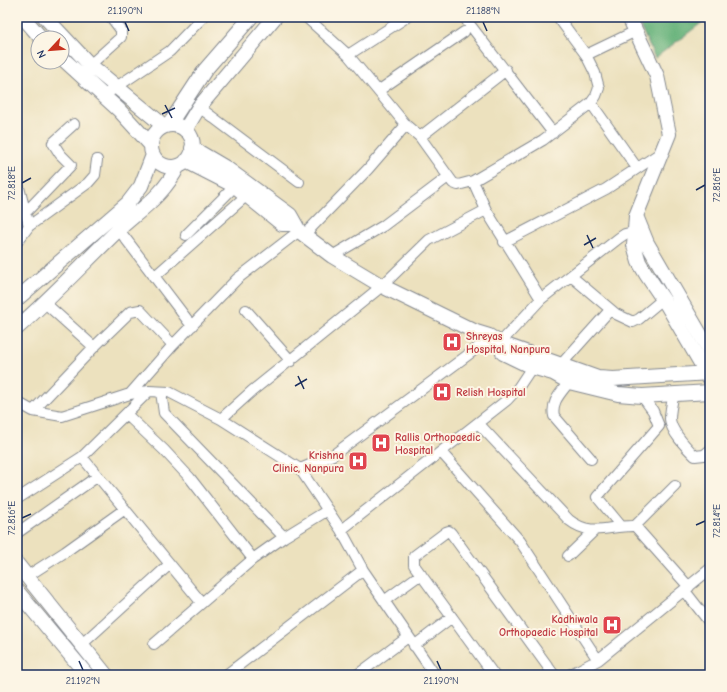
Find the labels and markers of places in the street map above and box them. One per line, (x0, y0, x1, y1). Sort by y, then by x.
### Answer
place label: Shreyas Hospital, Nanpura (466, 330, 550, 356)
hospital icon: Shreyas Hospital, Nanpura (441, 331, 463, 353)
hospital icon: Relish Hospital (431, 381, 453, 403)
place label: Relish Hospital (456, 386, 526, 399)
place label: Rallis Orthopaedic Hospital (395, 431, 480, 457)
hospital icon: Rallis Orthopaedic Hospital (370, 432, 392, 454)
place label: Krishna Clinic, Nanpura (272, 449, 344, 475)
hospital icon: Krishna Clinic, Nanpura (347, 450, 369, 472)
place label: Kadhiwala Orthopaedic Hospital (499, 613, 598, 639)
hospital icon: Kadhiwala Orthopaedic Hospital (601, 614, 623, 636)

